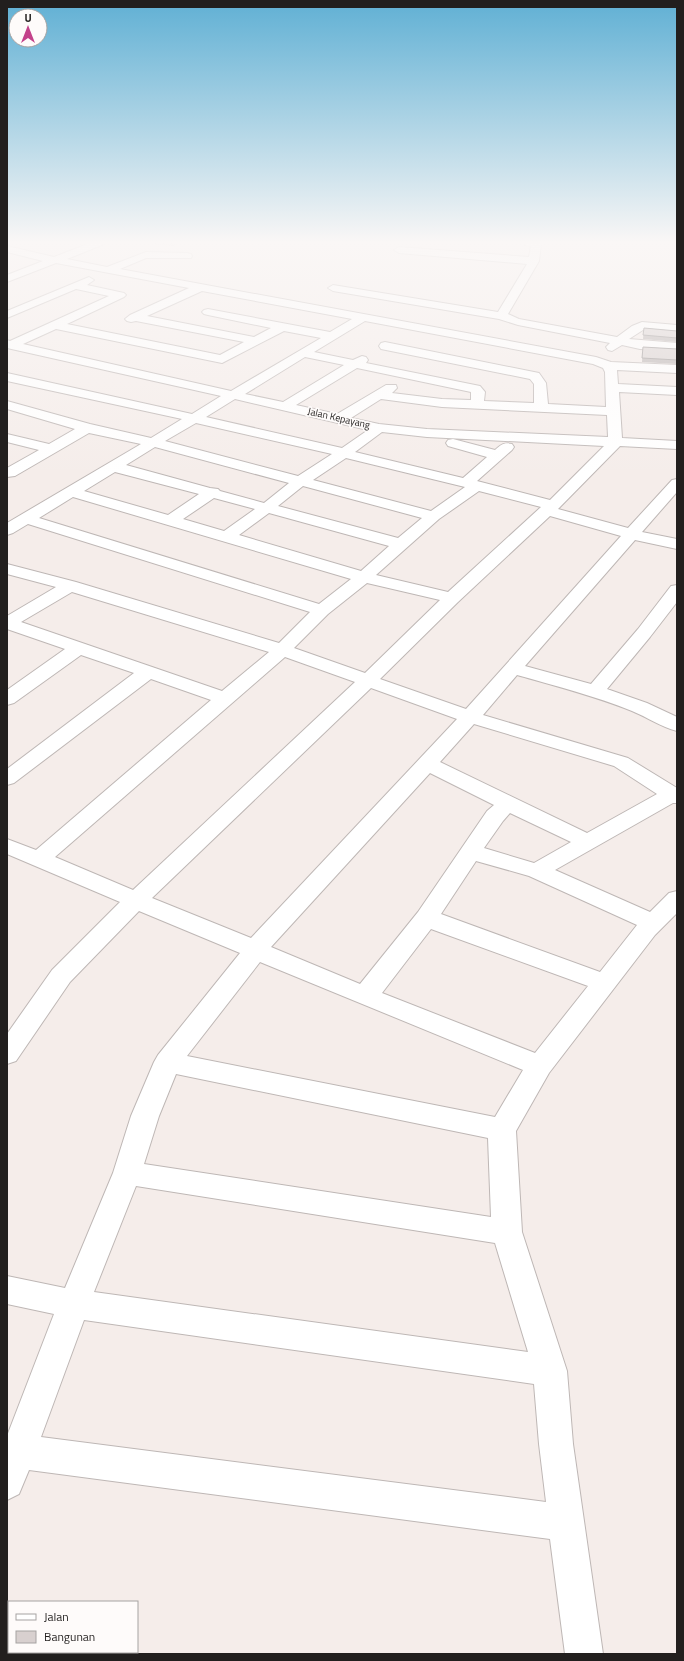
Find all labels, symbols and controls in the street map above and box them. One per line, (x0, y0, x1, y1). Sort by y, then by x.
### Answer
north arrow (8, 8, 48, 48)
text: U (24, 10, 32, 26)
street label: Jalan Kepayang (306, 404, 372, 432)
legend (8, 1601, 138, 1653)
text: Jalan (44, 1607, 69, 1626)
text: Bangunan (44, 1627, 95, 1646)

